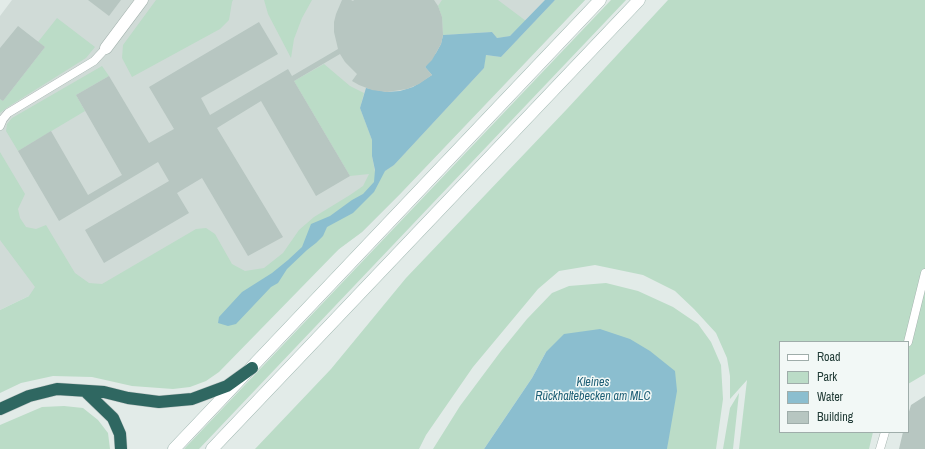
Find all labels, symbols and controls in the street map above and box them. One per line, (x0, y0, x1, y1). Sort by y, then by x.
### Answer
legend (779, 341, 909, 433)
text: Road (817, 349, 841, 365)
text: Park (817, 369, 837, 385)
water label: Kleines Rückhaltebecken am MLC (535, 376, 651, 404)
text: Water (817, 389, 843, 405)
text: Building (817, 409, 853, 425)

